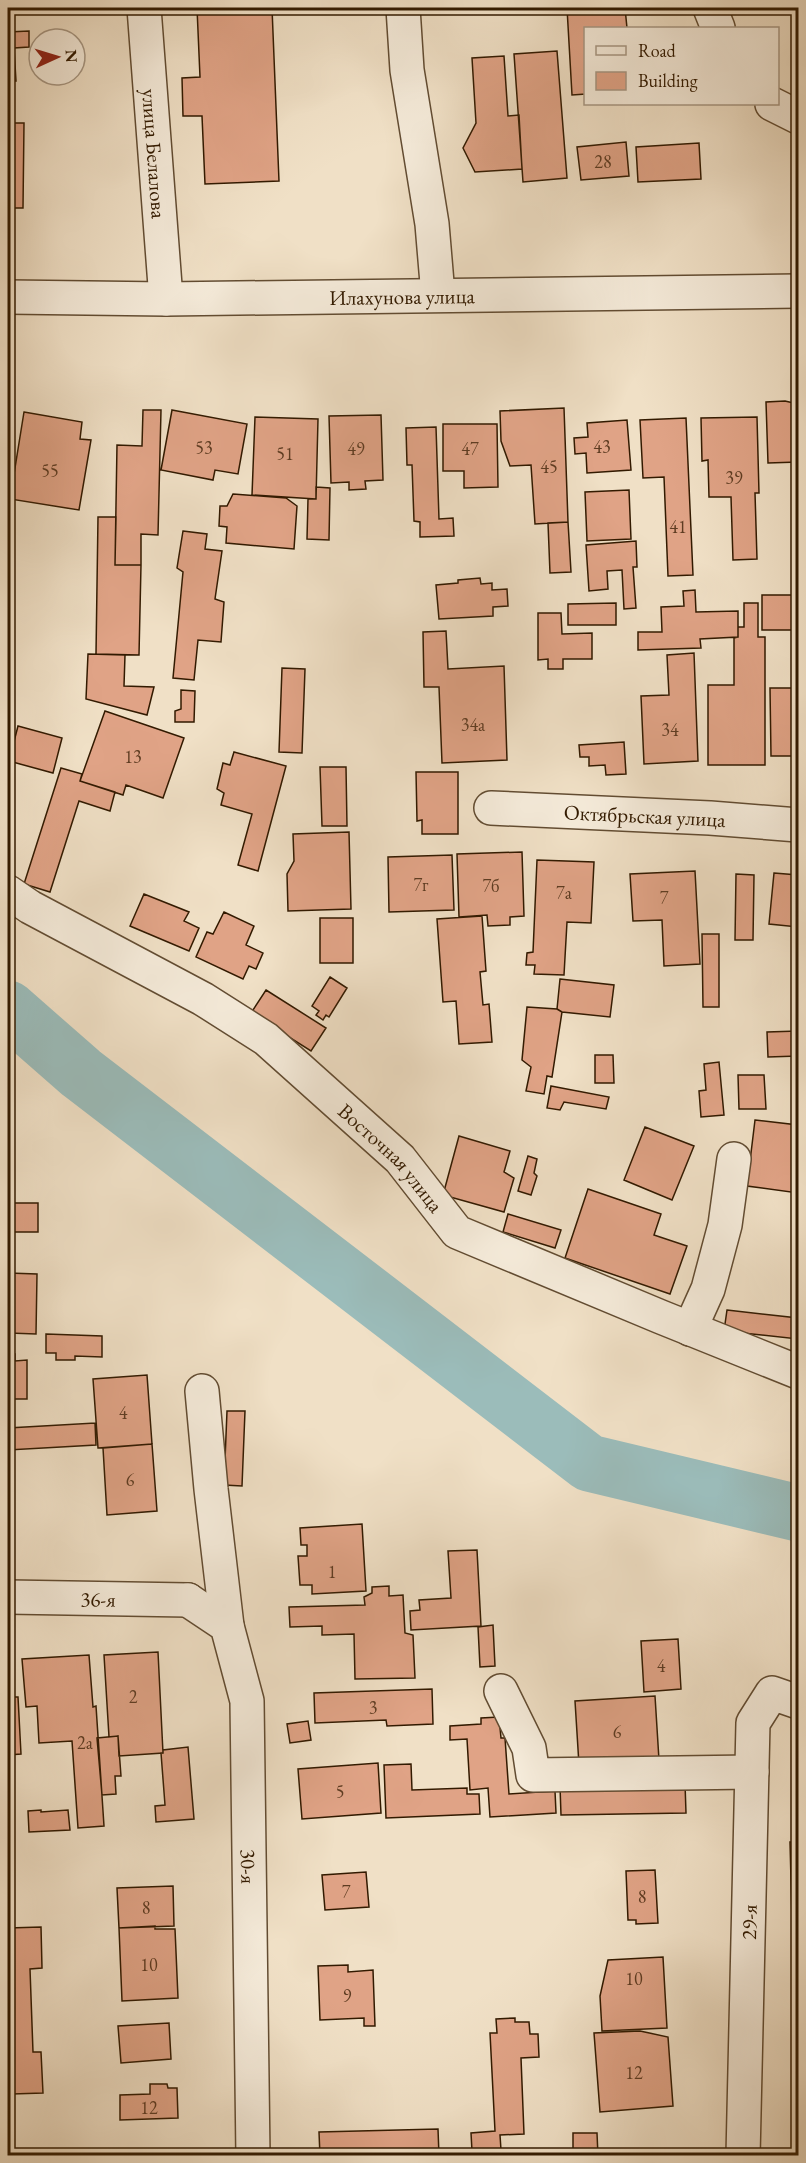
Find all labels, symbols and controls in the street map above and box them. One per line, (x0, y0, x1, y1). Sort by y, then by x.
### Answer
north arrow (27, 27, 87, 87)
legend (584, 27, 779, 105)
text: Road (638, 39, 677, 62)
text: N (61, 49, 82, 63)
text: Building (638, 69, 698, 92)
street label: улица Белалова (137, 88, 173, 220)
house number: 28 (594, 150, 612, 173)
street label: Илахунова улица (329, 282, 476, 310)
house number: 43 (593, 435, 611, 458)
house number: 53 (195, 436, 213, 459)
house number: 49 (347, 437, 365, 460)
house number: 47 (461, 437, 479, 460)
house number: 51 (276, 442, 294, 465)
house number: 45 (540, 455, 558, 478)
house number: 55 (41, 459, 59, 482)
house number: 39 (725, 466, 743, 489)
house number: 41 (669, 515, 687, 538)
house number: 34а (461, 713, 486, 736)
house number: 34 (661, 718, 679, 741)
house number: 13 (124, 745, 142, 768)
street label: Октябрьская улица (563, 798, 727, 833)
house number: 7г (413, 873, 429, 896)
house number: 7б (482, 874, 500, 897)
house number: 7а (556, 881, 573, 904)
house number: 7 (660, 886, 669, 909)
street label: Восточная улица (333, 1097, 450, 1218)
house number: 4 (119, 1401, 128, 1424)
house number: 6 (126, 1468, 135, 1491)
house number: 1 (328, 1560, 336, 1583)
street label: 36-я (80, 1585, 116, 1612)
house number: 4 (657, 1654, 666, 1677)
house number: 2 (129, 1685, 138, 1708)
house number: 3 (369, 1696, 377, 1719)
house number: 6 (613, 1720, 622, 1743)
house number: 2а (77, 1731, 94, 1754)
house number: 5 (336, 1780, 344, 1803)
street label: 30-я (235, 1849, 263, 1884)
house number: 7 (342, 1880, 351, 1903)
house number: 8 (638, 1885, 646, 1908)
house number: 8 (142, 1896, 150, 1919)
street label: 29-я (734, 1904, 762, 1940)
house number: 10 (140, 1953, 158, 1976)
house number: 10 (625, 1967, 643, 1990)
house number: 9 (343, 1984, 352, 2007)
house number: 12 (625, 2061, 643, 2084)
house number: 12 (140, 2096, 158, 2119)

